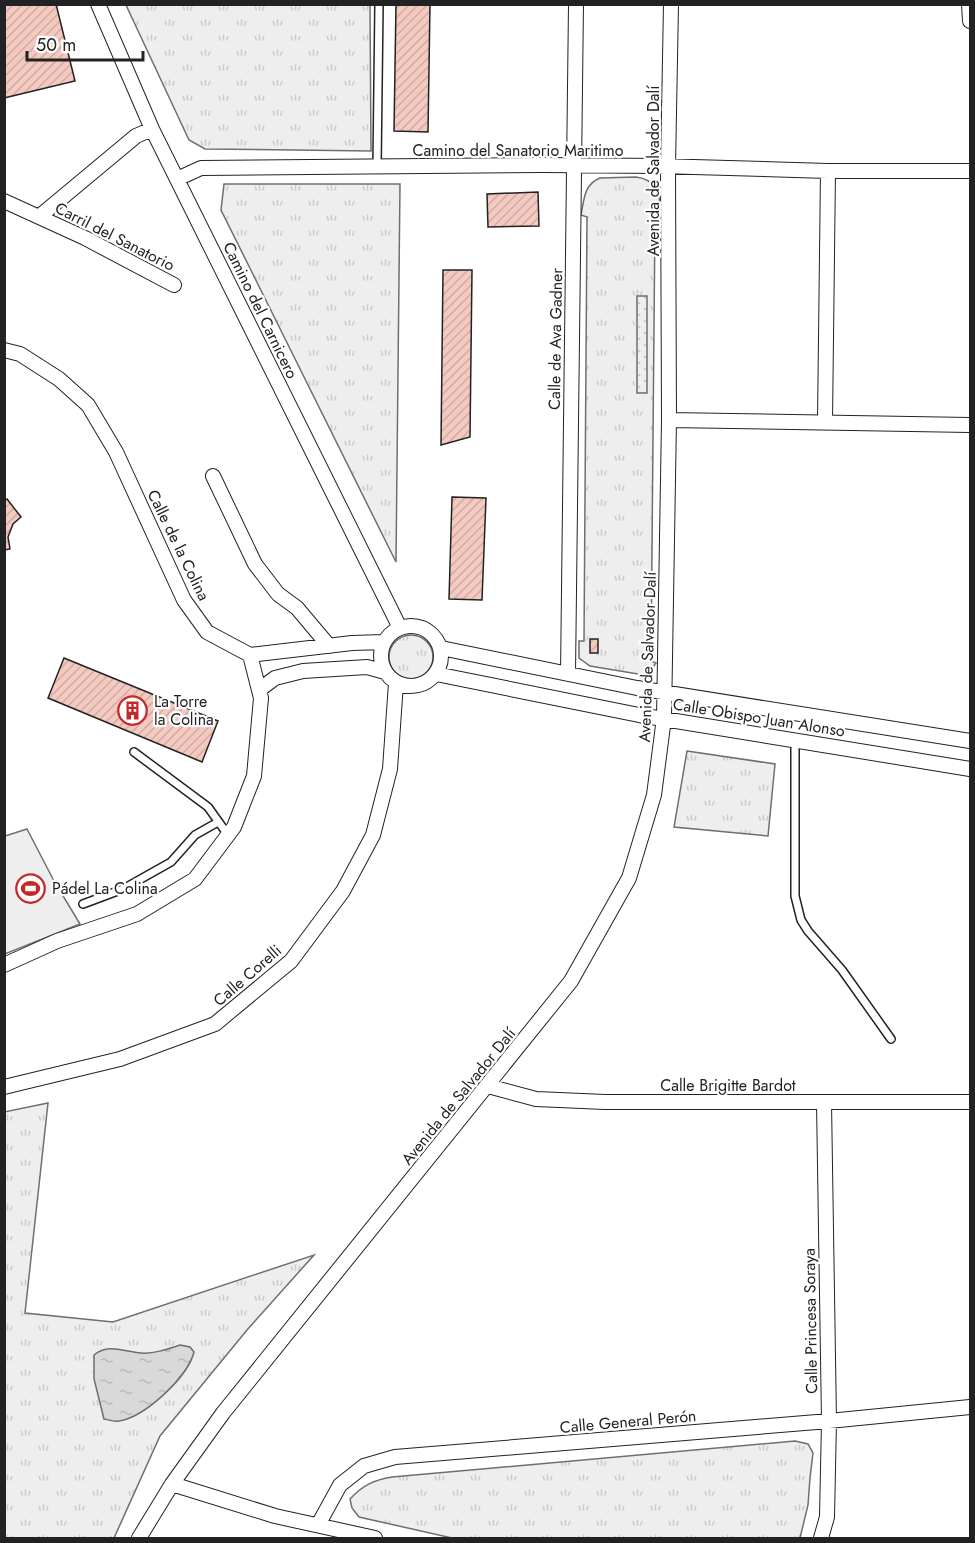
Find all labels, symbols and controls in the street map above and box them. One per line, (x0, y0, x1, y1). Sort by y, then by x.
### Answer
scale bar (27, 24, 142, 62)
text: 50 m (36, 32, 76, 58)
street label: Avenida de Salvador Dalí (642, 85, 665, 256)
street label: Camino del Sanatorio Maritimo (413, 139, 624, 162)
street label: Carril del Sanatorio (51, 196, 179, 277)
street label: Camino del Carnicero (217, 238, 304, 383)
street label: Calle de Ava Gadner (543, 267, 568, 410)
street label: Calle de la Colina (142, 486, 215, 605)
street label: Avenida de Salvador Dalí (633, 571, 662, 743)
place label: La Torre la Colina (154, 690, 214, 731)
street label: Calle Obispo Juan Alonso (671, 693, 847, 742)
building icon: La Torre la Colina (117, 694, 149, 726)
sports icon: Pádel La Colina (15, 872, 47, 904)
place label: Pádel La Colina (52, 877, 158, 900)
street label: Calle Corelli (208, 939, 286, 1012)
street label: Avenida de Salvador Dalí (396, 1022, 522, 1170)
street label: Calle Brigitte Bardot (660, 1074, 796, 1097)
street label: Calle Princesa Soraya (798, 1248, 823, 1394)
street label: Calle General Perón (559, 1404, 697, 1439)

